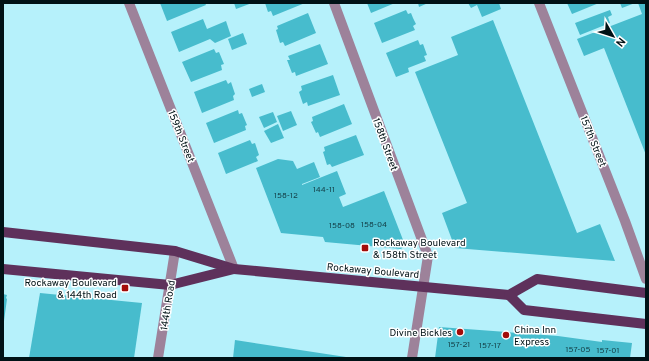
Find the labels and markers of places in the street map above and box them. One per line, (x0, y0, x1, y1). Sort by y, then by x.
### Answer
place label: Rockaway Boulevard & 158th Street (373, 237, 466, 262)
marker: Rockaway Boulevard & 158th Street (360, 243, 370, 253)
place label: Rockaway Boulevard & 144th Road (24, 277, 117, 302)
marker: Rockaway Boulevard & 144th Road (120, 283, 130, 293)
place label: China Inn Express (514, 324, 556, 349)
place label: Divine Bickles (389, 327, 452, 340)
marker: Divine Bickles (455, 327, 465, 337)
marker: China Inn Express (501, 330, 511, 340)

